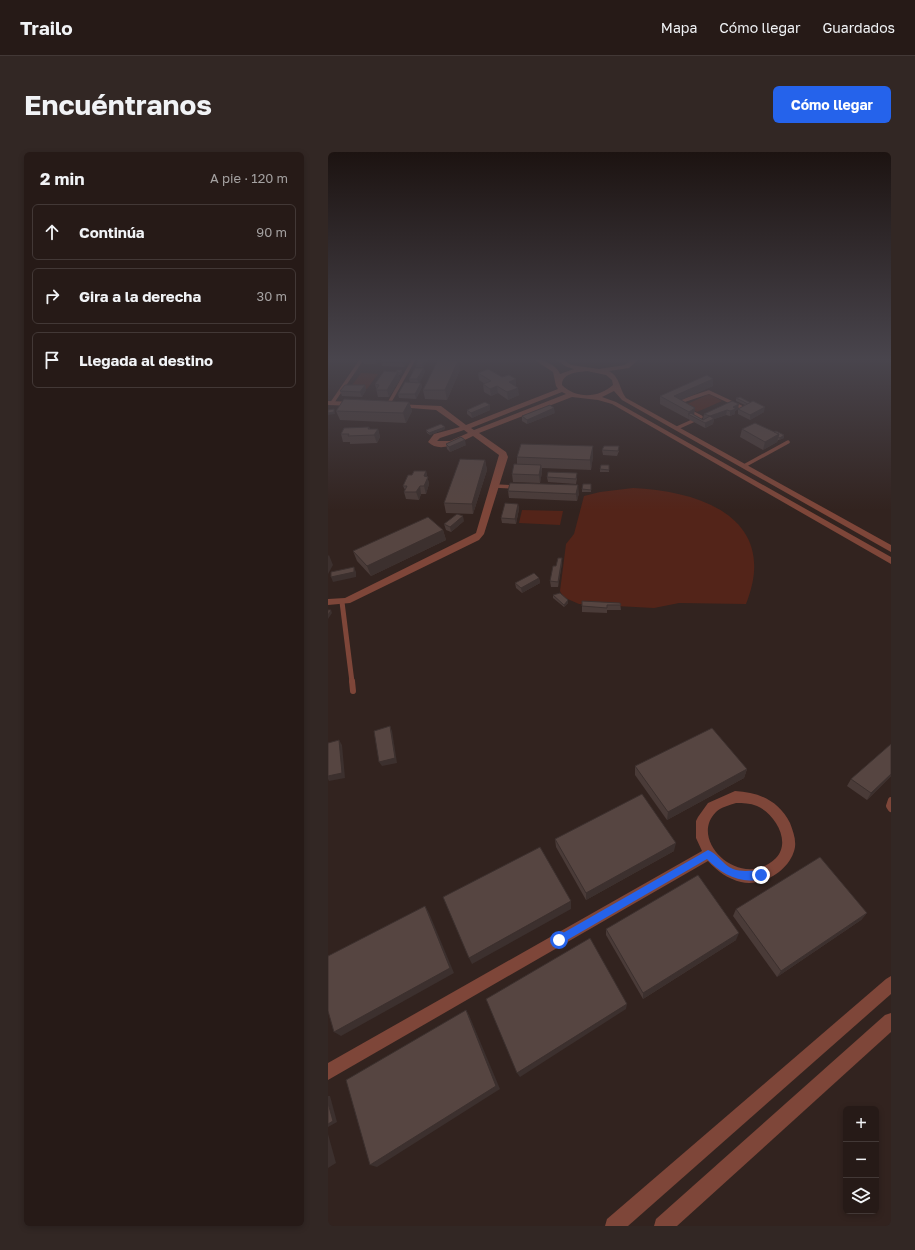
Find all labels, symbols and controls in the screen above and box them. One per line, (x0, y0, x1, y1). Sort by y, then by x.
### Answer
text: Trailo (20, 16, 73, 39)
text: Mapa (661, 19, 697, 36)
text: Cómo llegar (719, 19, 800, 36)
text: Guardados (822, 19, 895, 36)
button: Cómo llegar (773, 86, 891, 123)
text: Encuéntranos (24, 88, 212, 121)
text: 2 min (40, 168, 84, 189)
text: A pie · 120 m (210, 170, 288, 186)
icon: ahead (41, 221, 63, 243)
text: Continúa (79, 223, 145, 241)
text: 90 m (256, 224, 287, 240)
icon: right (41, 285, 63, 307)
text: Gira a la derecha (79, 287, 201, 305)
text: 30 m (257, 288, 287, 304)
icon: arrive (41, 349, 63, 371)
text: Llegada al destino (79, 351, 213, 369)
route end (752, 866, 770, 884)
route start (550, 931, 568, 949)
map controls (843, 1106, 879, 1214)
button: + (843, 1106, 879, 1142)
button: − (843, 1142, 879, 1178)
button: layers (843, 1178, 879, 1214)

